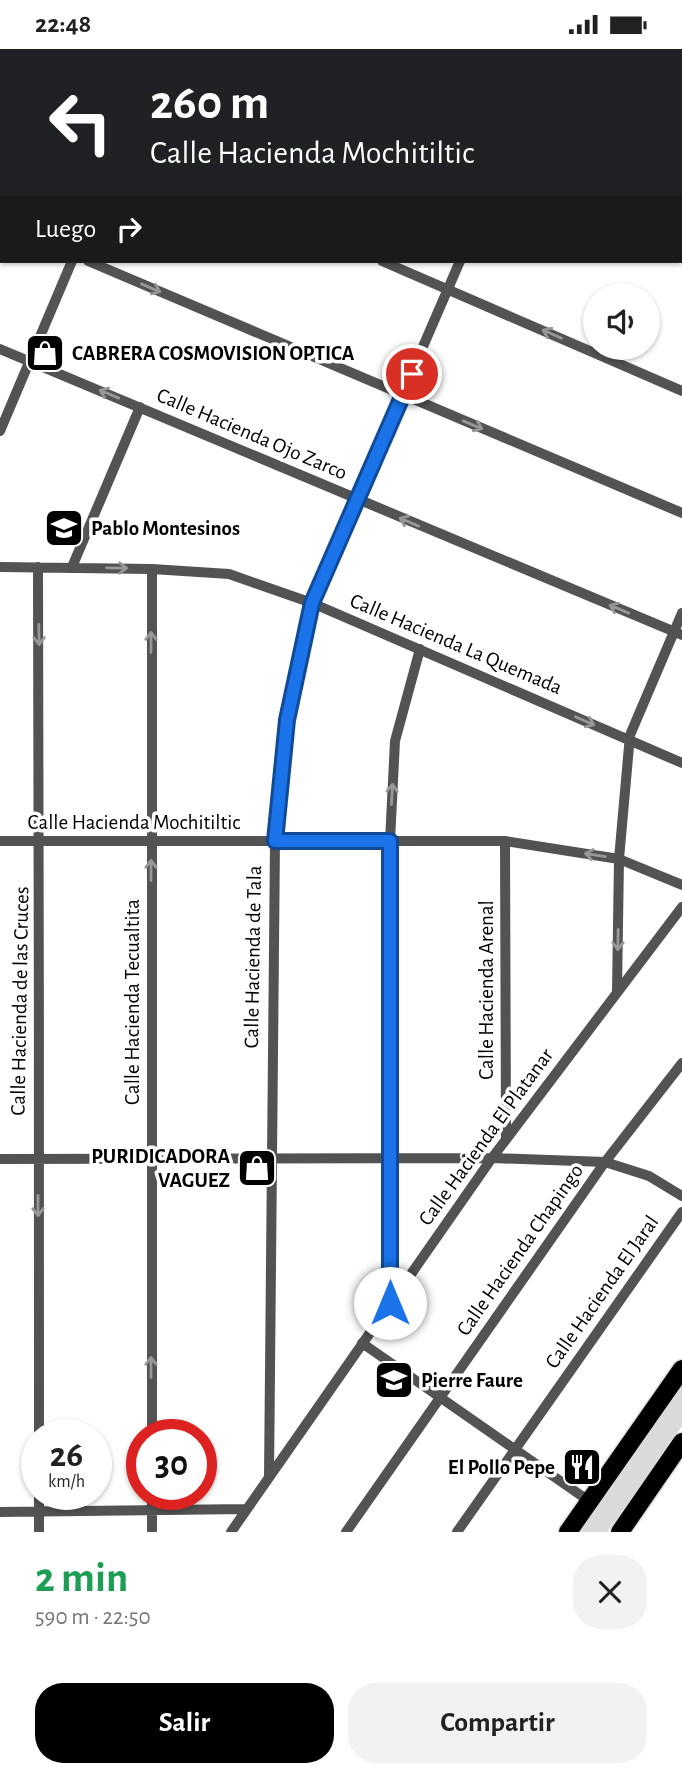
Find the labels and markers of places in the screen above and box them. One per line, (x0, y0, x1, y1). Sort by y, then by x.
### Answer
shop icon: CABRERA COSMOVISION OPTICA (24, 332, 66, 374)
place label: CABRERA COSMOVISION OPTICA (72, 343, 355, 364)
pin (382, 344, 442, 404)
school or university icon: Pablo Montesinos (43, 507, 85, 549)
place label: Pablo Montesinos (91, 518, 240, 539)
place label: PURIDICADORA VAGUEZ (91, 1146, 230, 1191)
shop icon: PURIDICADORA VAGUEZ (236, 1147, 278, 1189)
school or university icon: Pierre Faure (373, 1359, 415, 1401)
place label: Pierre Faure (421, 1370, 523, 1391)
restaurant icon: El Pollo Pepe (561, 1446, 603, 1488)
place label: El Pollo Pepe (448, 1457, 555, 1478)

